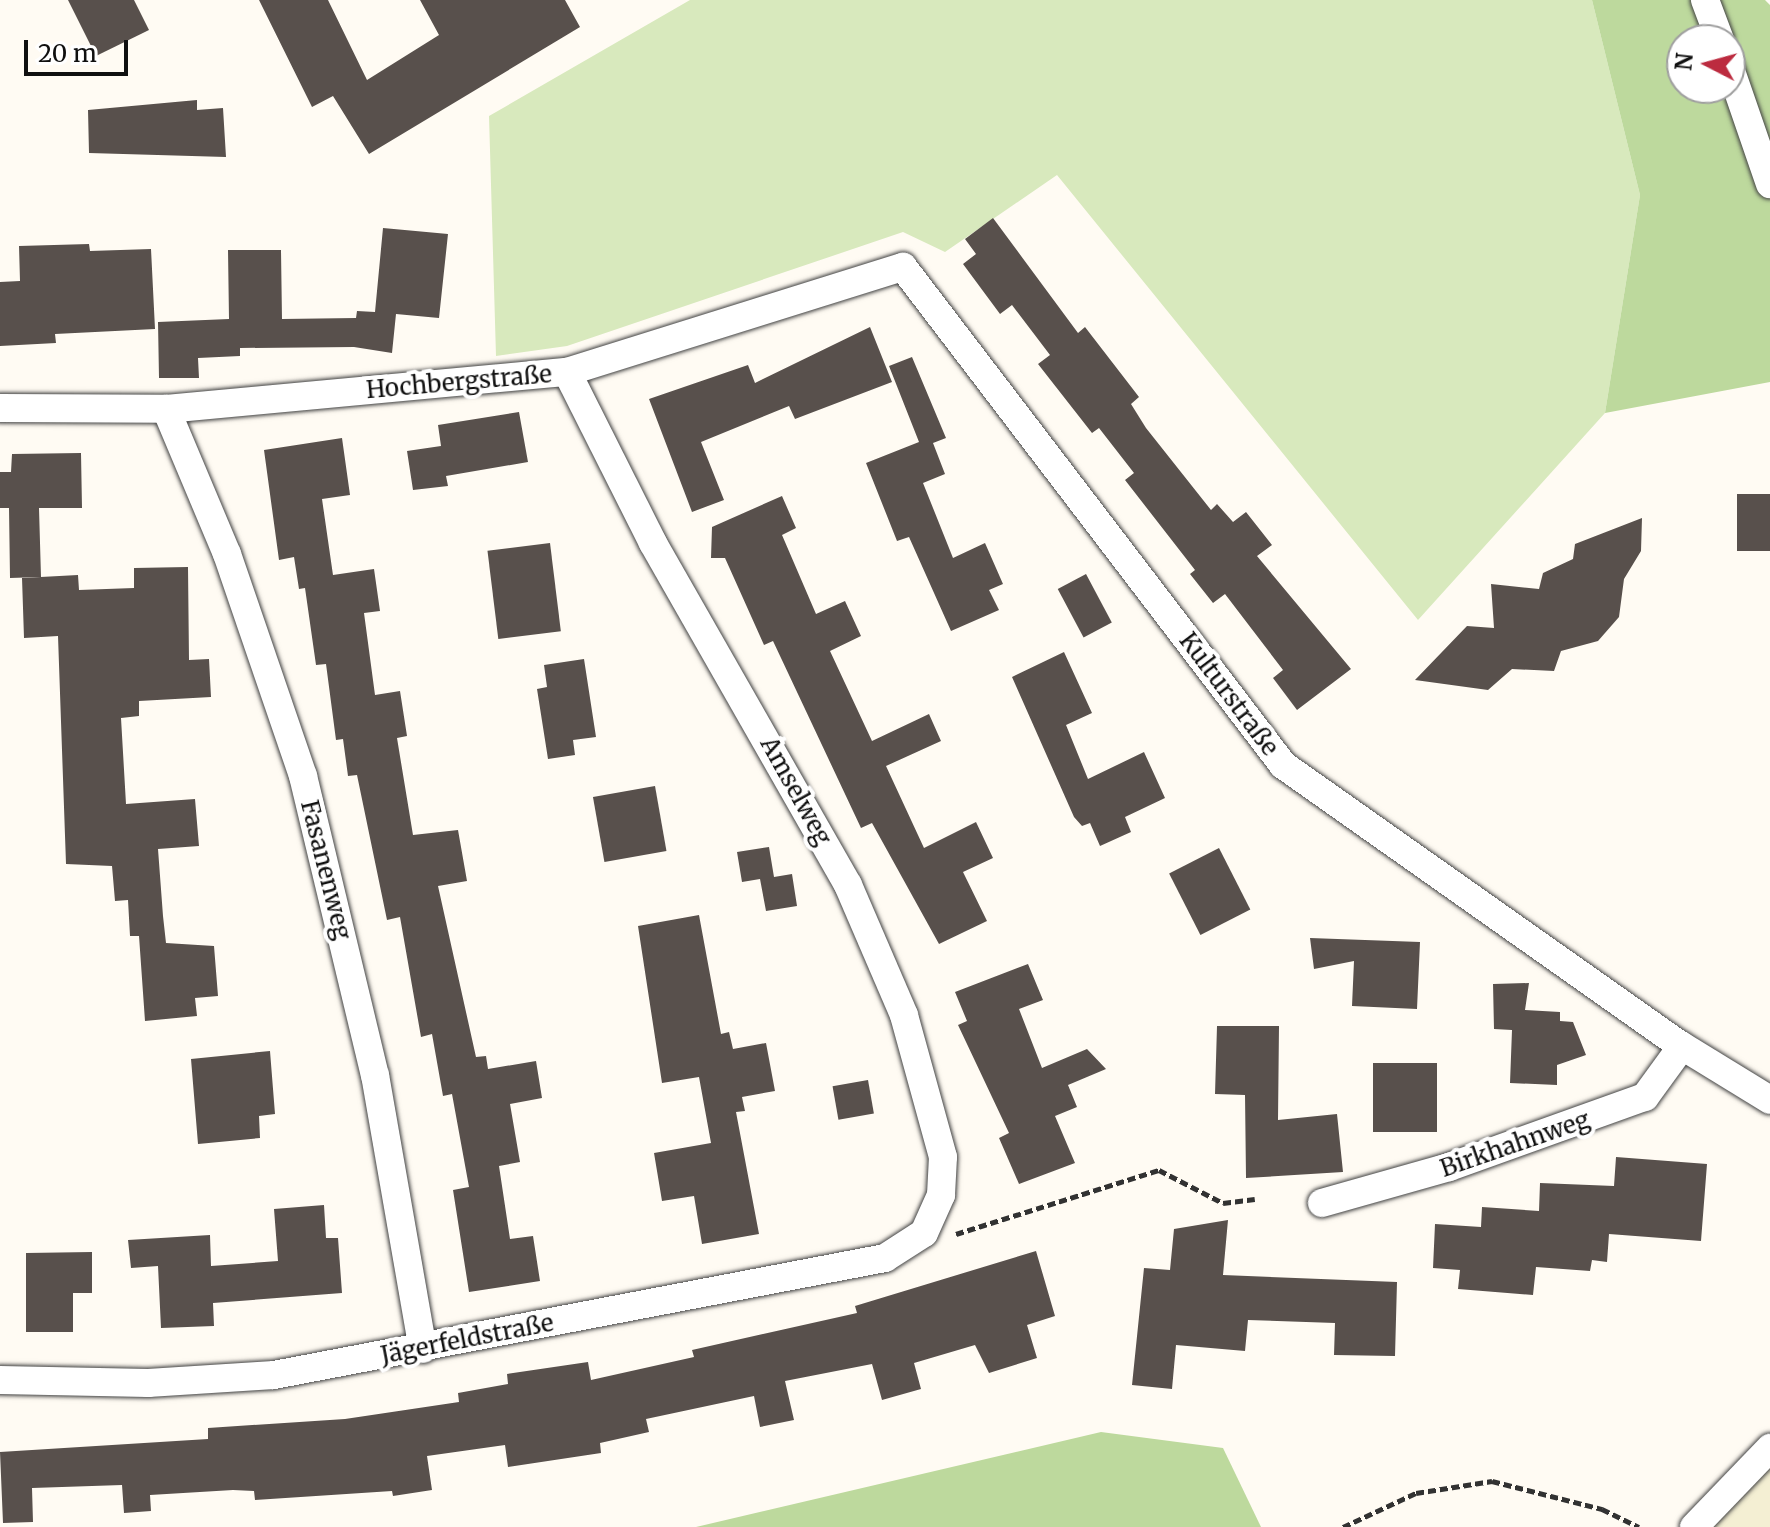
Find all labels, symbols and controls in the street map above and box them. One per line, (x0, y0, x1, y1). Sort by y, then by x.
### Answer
scale bar (28, 24, 132, 74)
north arrow (1666, 24, 1746, 104)
text: 20 m (38, 38, 97, 69)
text: N (1669, 52, 1699, 72)
street label: Hochbergstraße (365, 360, 553, 404)
street label: Kulturstraße (1173, 627, 1285, 761)
street label: Amselweg (754, 732, 838, 850)
street label: Fasanenweg (295, 797, 357, 943)
street label: Birkhahnweg (1436, 1105, 1594, 1183)
street label: Jägerfeldstraße (378, 1308, 556, 1370)

